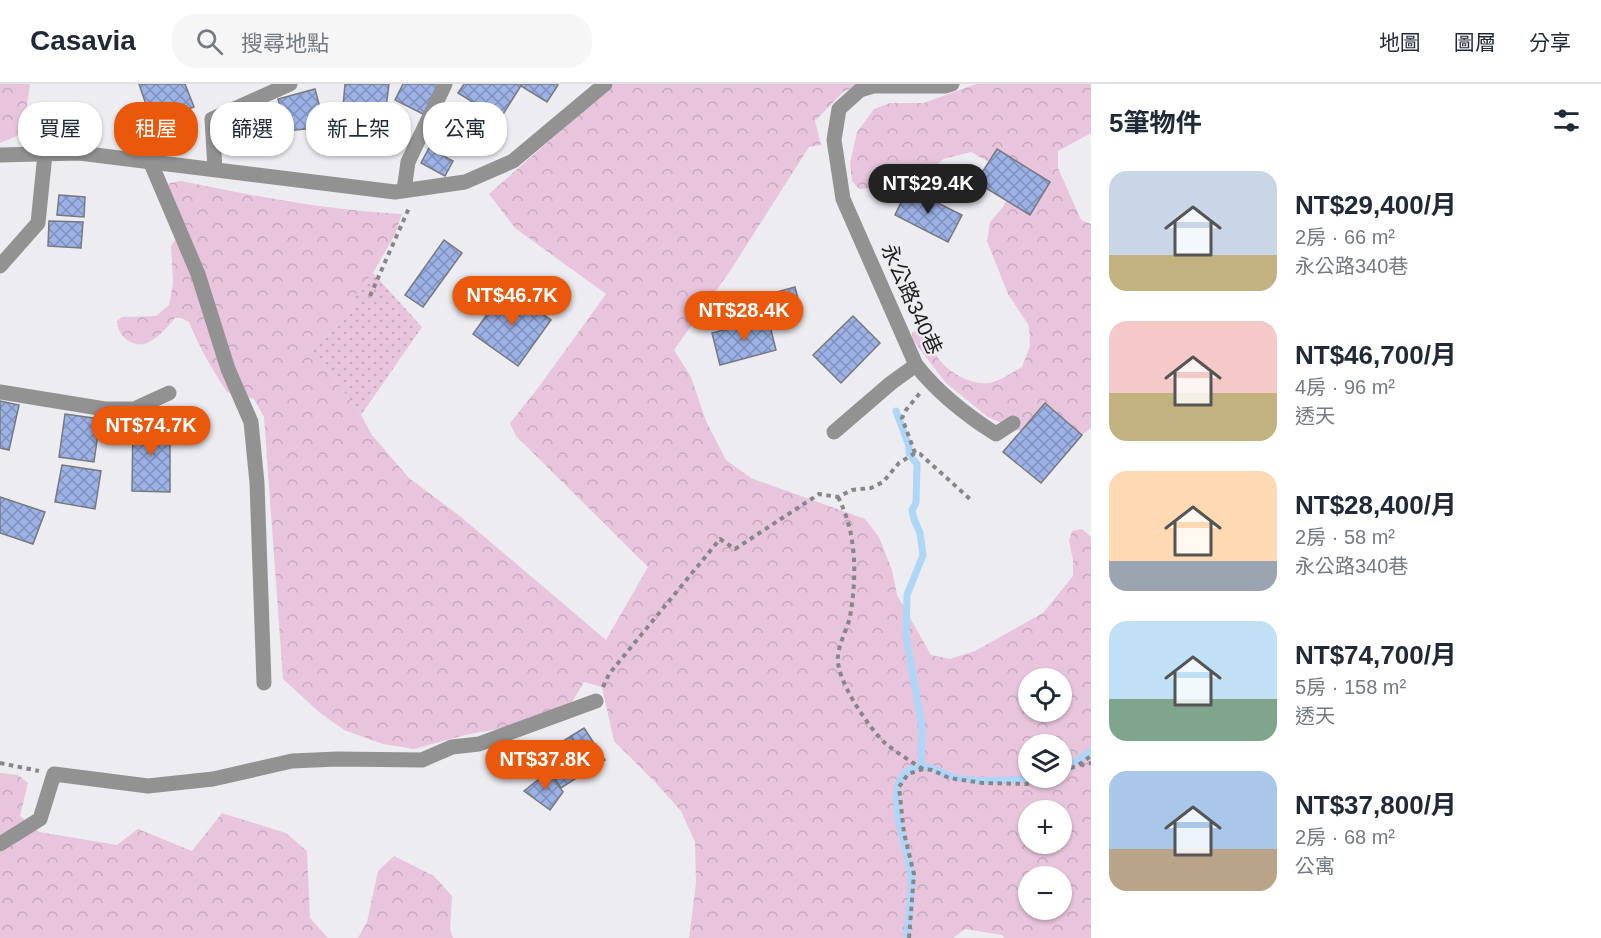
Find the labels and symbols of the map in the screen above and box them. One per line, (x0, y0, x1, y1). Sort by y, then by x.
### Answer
pin: NT$29.4K (866, 164, 990, 215)
street label: 永公路340巷 (877, 240, 947, 358)
pin: NT$46.7K (450, 276, 574, 327)
pin: NT$28.4K (682, 291, 806, 342)
pin: NT$74.7K (89, 406, 213, 457)
pin: NT$37.8K (483, 740, 607, 791)

